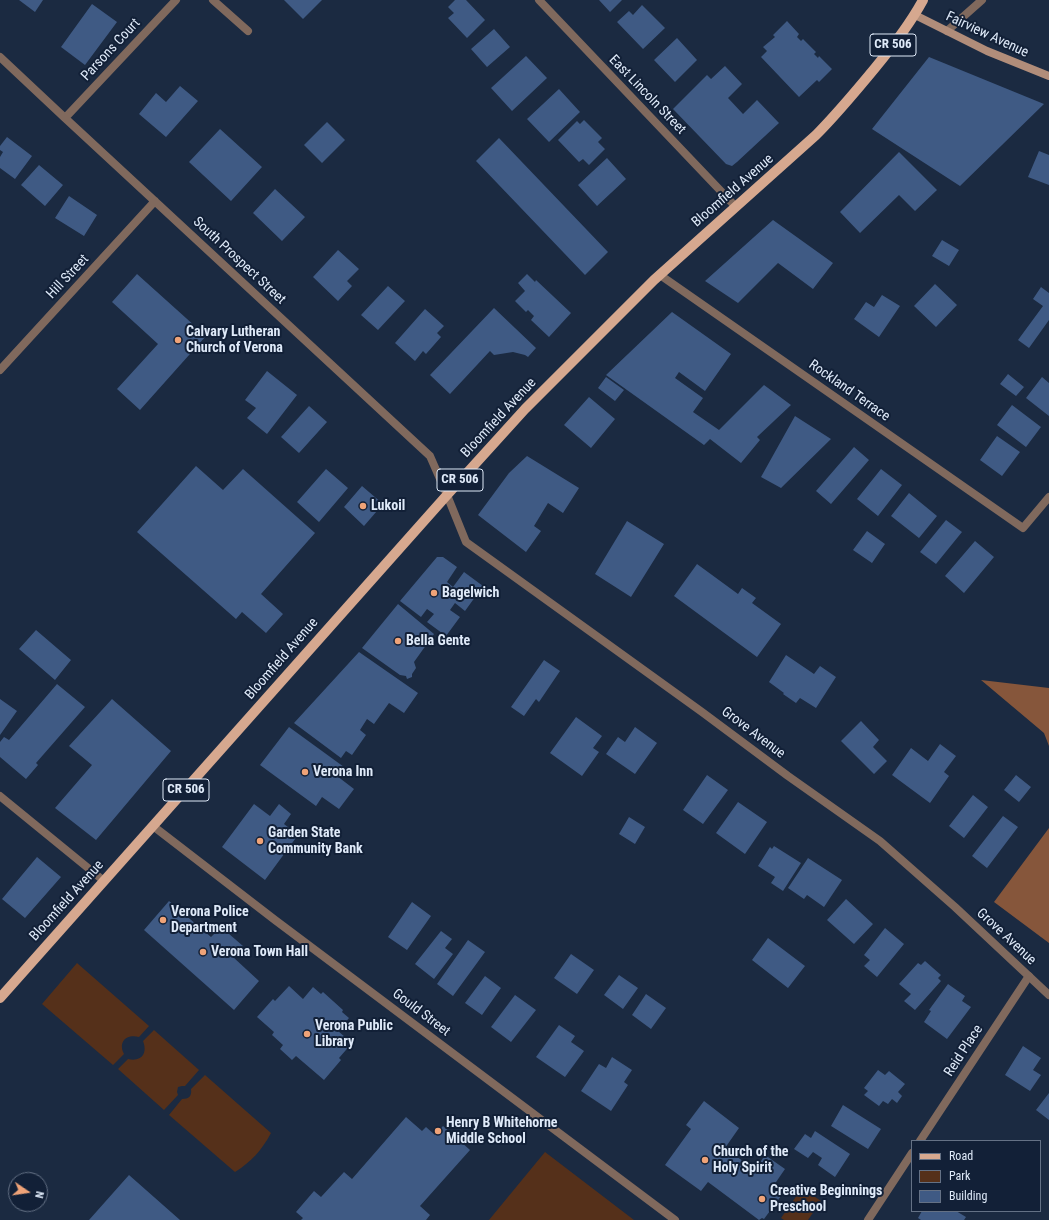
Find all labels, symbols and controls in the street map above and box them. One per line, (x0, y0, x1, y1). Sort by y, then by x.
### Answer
street label: Fairview Avenue (943, 9, 1031, 61)
street label: Parsons Court (78, 15, 144, 85)
road number: CR 506 (870, 34, 916, 56)
street label: East Lincoln Street (605, 52, 689, 138)
street label: Bloomfield Avenue (689, 151, 777, 231)
street label: South Prospect Street (189, 214, 289, 308)
street label: Hill Street (43, 251, 93, 303)
place label: Calvary Lutheran Church of Verona (186, 324, 283, 356)
marker: Calvary Lutheran Church of Verona (173, 335, 183, 345)
street label: Rockland Terrace (805, 357, 893, 425)
street label: Bloomfield Avenue (458, 375, 540, 461)
road number: CR 506 (437, 469, 483, 491)
place label: Lukoil (371, 498, 405, 514)
marker: Lukoil (358, 501, 368, 511)
place label: Bagelwich (442, 585, 499, 601)
marker: Bagelwich (429, 588, 439, 598)
street label: Bloomfield Avenue (242, 615, 322, 703)
place label: Bella Gente (406, 633, 470, 649)
marker: Bella Gente (393, 636, 403, 646)
street label: Grove Avenue (718, 704, 788, 762)
place label: Verona Inn (313, 764, 373, 780)
marker: Verona Inn (300, 767, 310, 777)
road number: CR 506 (163, 779, 209, 801)
place label: Garden State Community Bank (268, 825, 363, 858)
marker: Garden State Community Bank (255, 836, 265, 846)
street label: Bloomfield Avenue (26, 857, 108, 945)
place label: Verona Police Department (171, 904, 249, 936)
street label: Grove Avenue (973, 905, 1039, 969)
marker: Verona Police Department (158, 915, 168, 925)
place label: Verona Town Hall (211, 944, 308, 960)
marker: Verona Town Hall (198, 947, 208, 957)
street label: Gould Street (389, 986, 453, 1040)
place label: Verona Public Library (315, 1018, 393, 1050)
street label: Reid Place (941, 1022, 987, 1080)
marker: Verona Public Library (302, 1029, 312, 1039)
place label: Henry B Whitehorne Middle School (446, 1115, 557, 1148)
marker: Henry B Whitehorne Middle School (433, 1126, 443, 1136)
legend (911, 1140, 1041, 1212)
place label: Church of the Holy Spirit (713, 1144, 788, 1176)
text: Road (949, 1149, 973, 1163)
marker: Church of the Holy Spirit (700, 1155, 710, 1165)
text: Park (949, 1169, 970, 1183)
north arrow (8, 1172, 48, 1212)
place label: Creative Beginnings Preschool (770, 1183, 882, 1216)
text: Building (949, 1189, 987, 1203)
text: N (32, 1190, 46, 1199)
marker: Creative Beginnings Preschool (757, 1194, 767, 1204)

